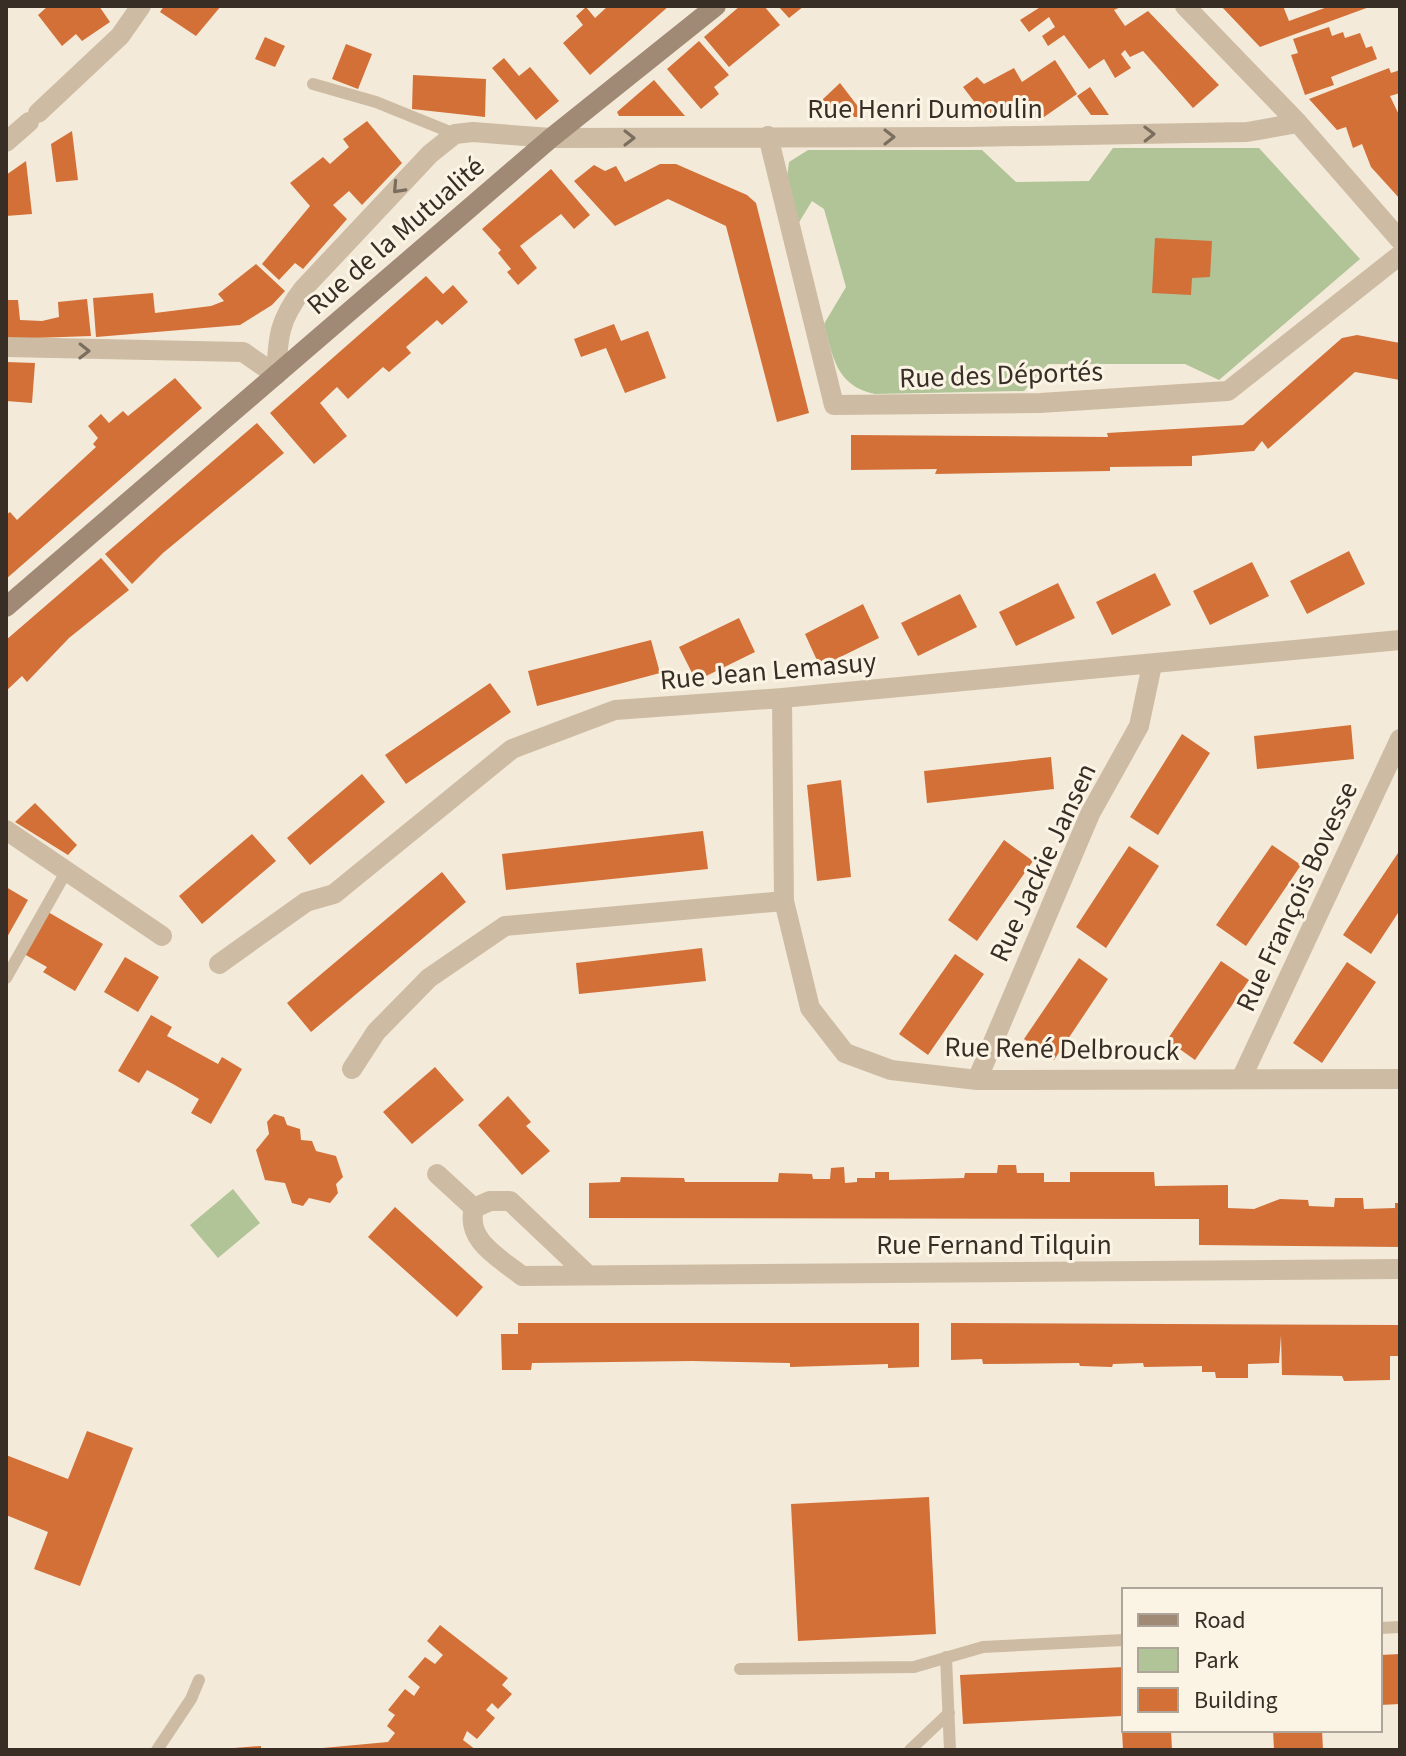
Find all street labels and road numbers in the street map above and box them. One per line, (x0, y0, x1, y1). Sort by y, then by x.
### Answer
street label: Rue Henri Dumoulin (807, 89, 1043, 129)
street label: Rue de la Mutualité (298, 147, 493, 324)
street label: Rue des Déportés (899, 351, 1103, 399)
street label: Rue Jean Lemasuy (658, 642, 878, 700)
street label: Rue Jackie Jansen (979, 757, 1106, 968)
street label: Rue François Bovesse (1226, 775, 1368, 1018)
street label: Rue René Delbrouck (944, 1027, 1180, 1071)
street label: Rue Fernand Tilquin (876, 1225, 1112, 1265)

